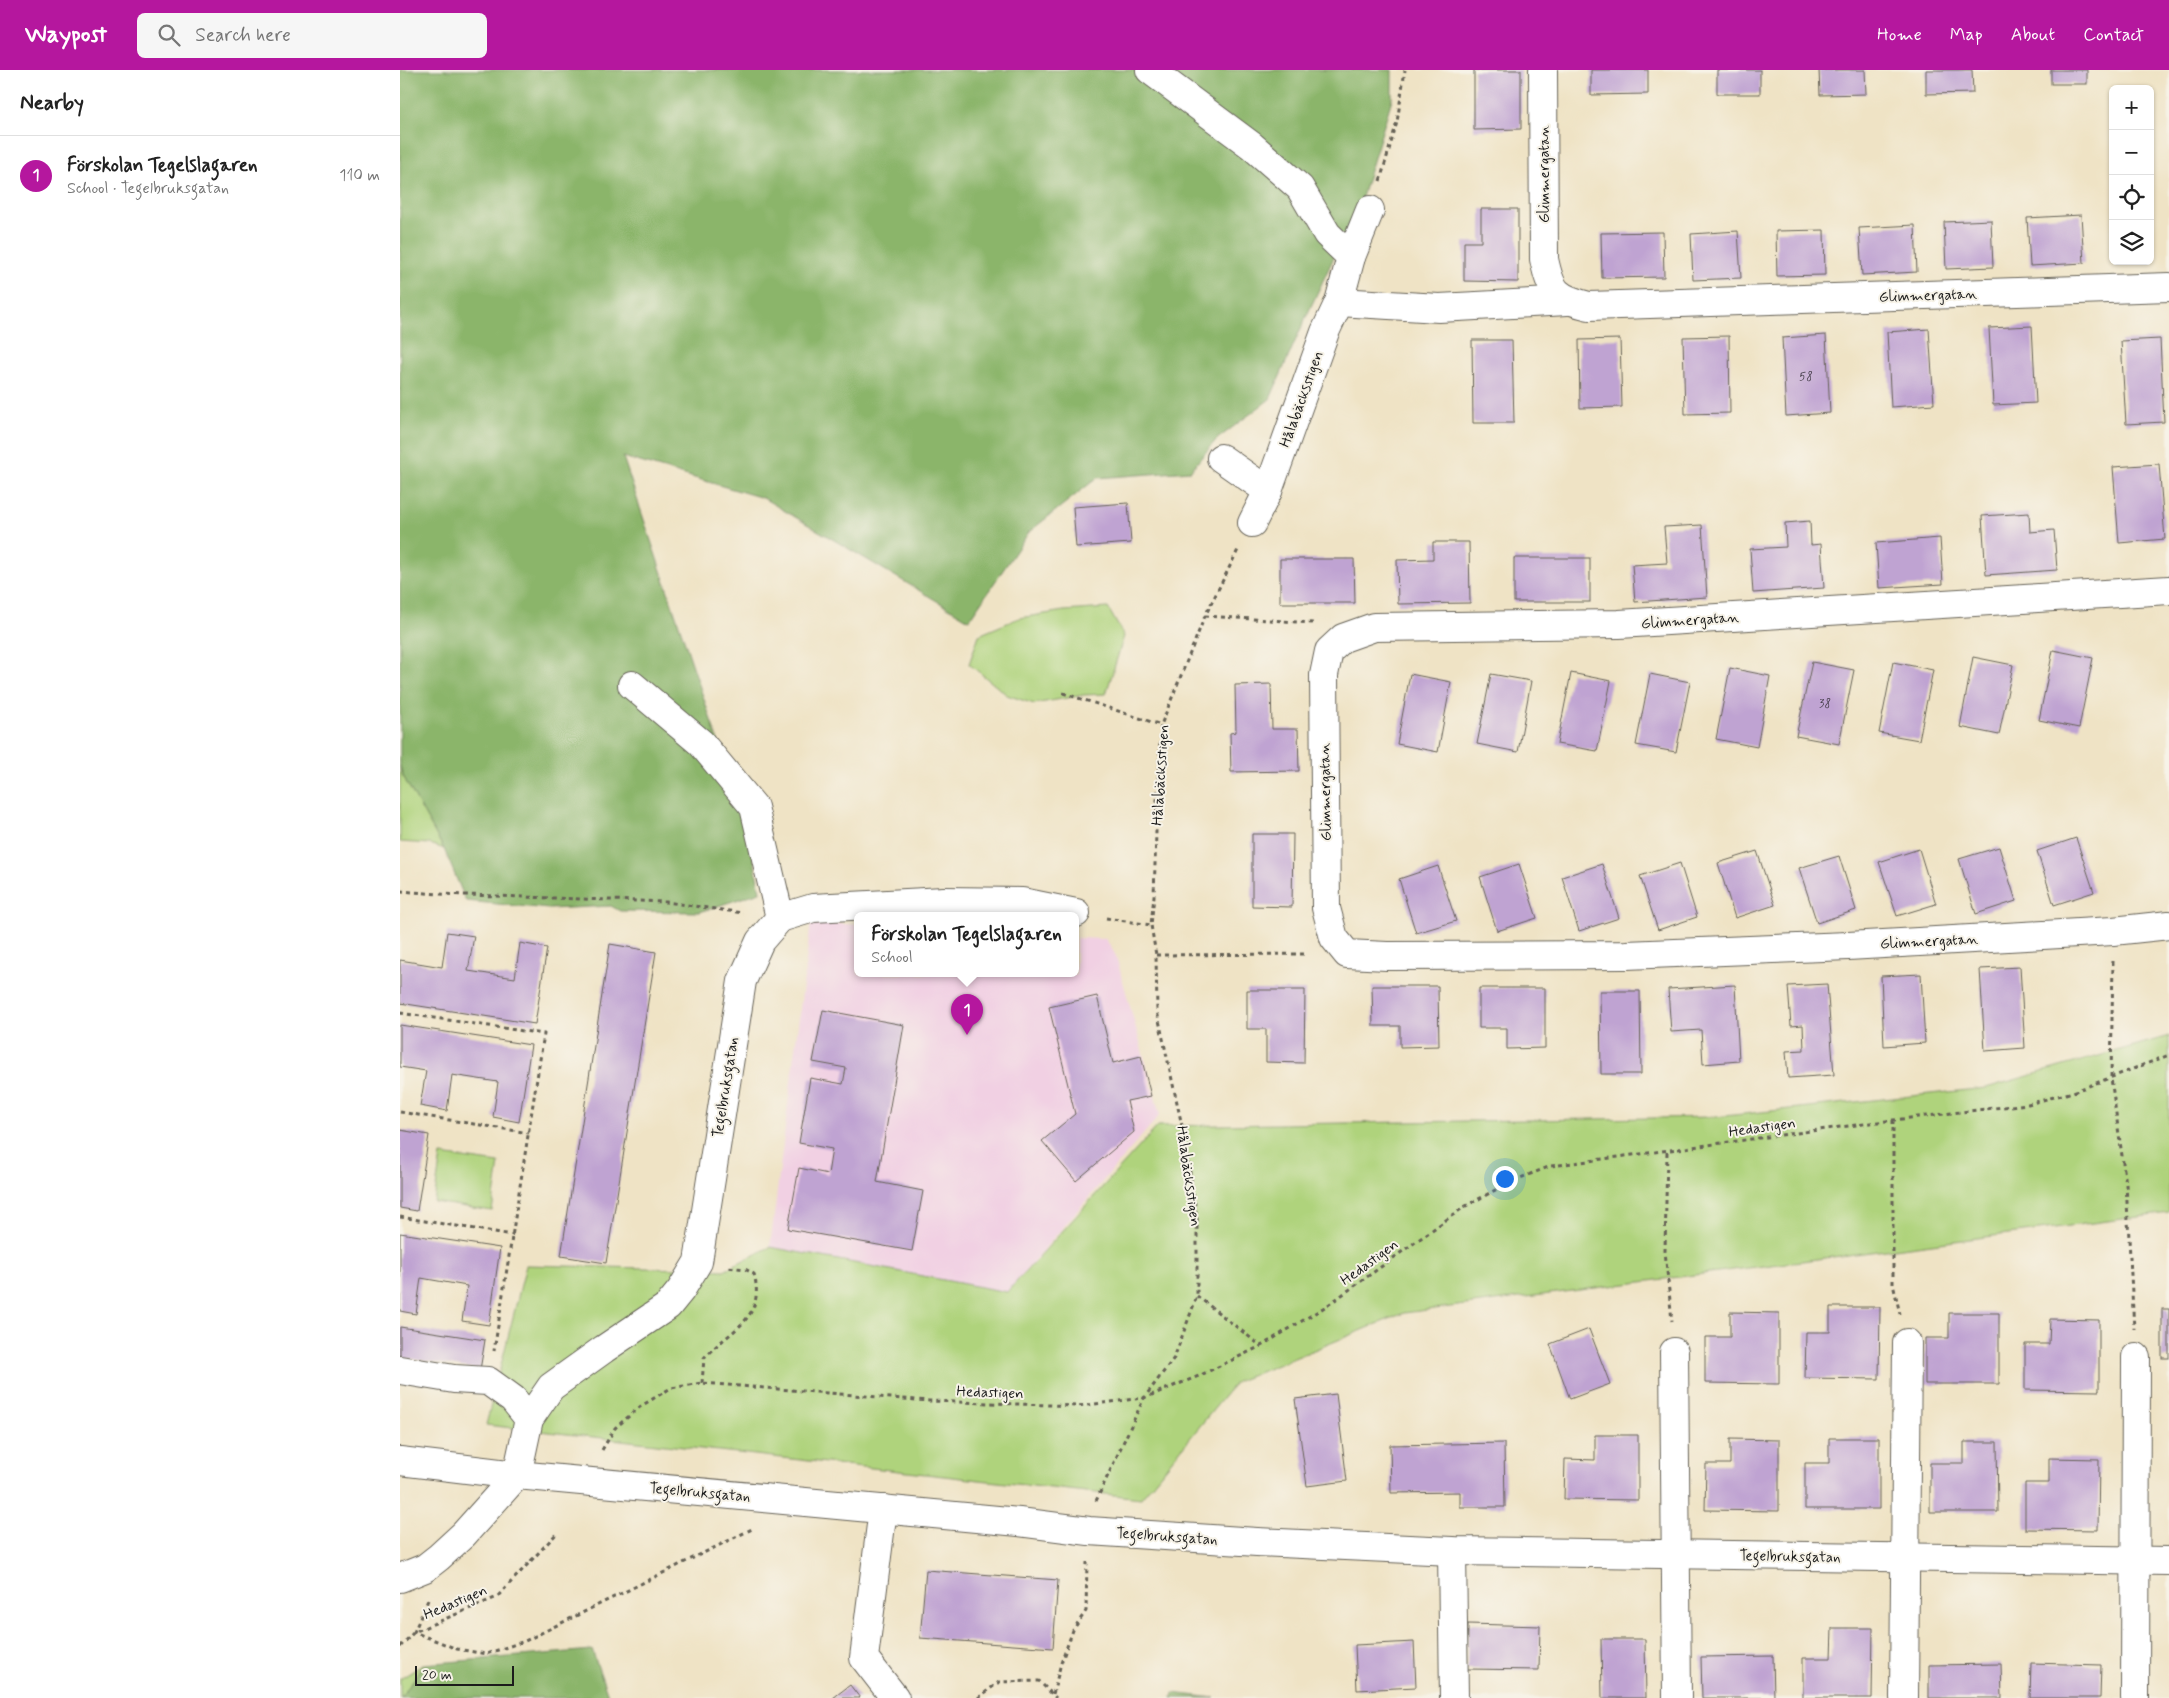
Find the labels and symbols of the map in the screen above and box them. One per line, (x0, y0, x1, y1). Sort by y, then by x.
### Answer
street label: Glimmergatan (1535, 125, 1555, 223)
street label: Glimmergatan (1879, 284, 1978, 308)
street label: Hålabäcksstigen (1275, 348, 1329, 450)
house number: 58 (1799, 369, 1813, 385)
street label: Glimmergatan (1640, 608, 1740, 634)
house number: 38 (1819, 696, 1831, 712)
street label: Hålabäcksstigen (1147, 724, 1175, 826)
street label: Glimmergatan (1315, 742, 1337, 841)
street label: Glimmergatan (1879, 929, 1979, 955)
pin: 1 (951, 994, 983, 1035)
street label: Tegelbruksgatan (708, 1035, 745, 1139)
street label: Hedastigen (1727, 1113, 1797, 1143)
street label: Hålabäcksstigen (1171, 1125, 1205, 1228)
your location (1492, 1166, 1518, 1192)
street label: Hedastigen (1337, 1235, 1403, 1291)
street label: Hedastigen (956, 1382, 1024, 1404)
street label: Tegelbruksgatan (648, 1479, 751, 1508)
street label: Tegelbruksgatan (1116, 1523, 1218, 1552)
street label: Tegelbruksgatan (1739, 1546, 1841, 1569)
street label: Hedastigen (421, 1581, 490, 1625)
scale bar (415, 1663, 514, 1686)

